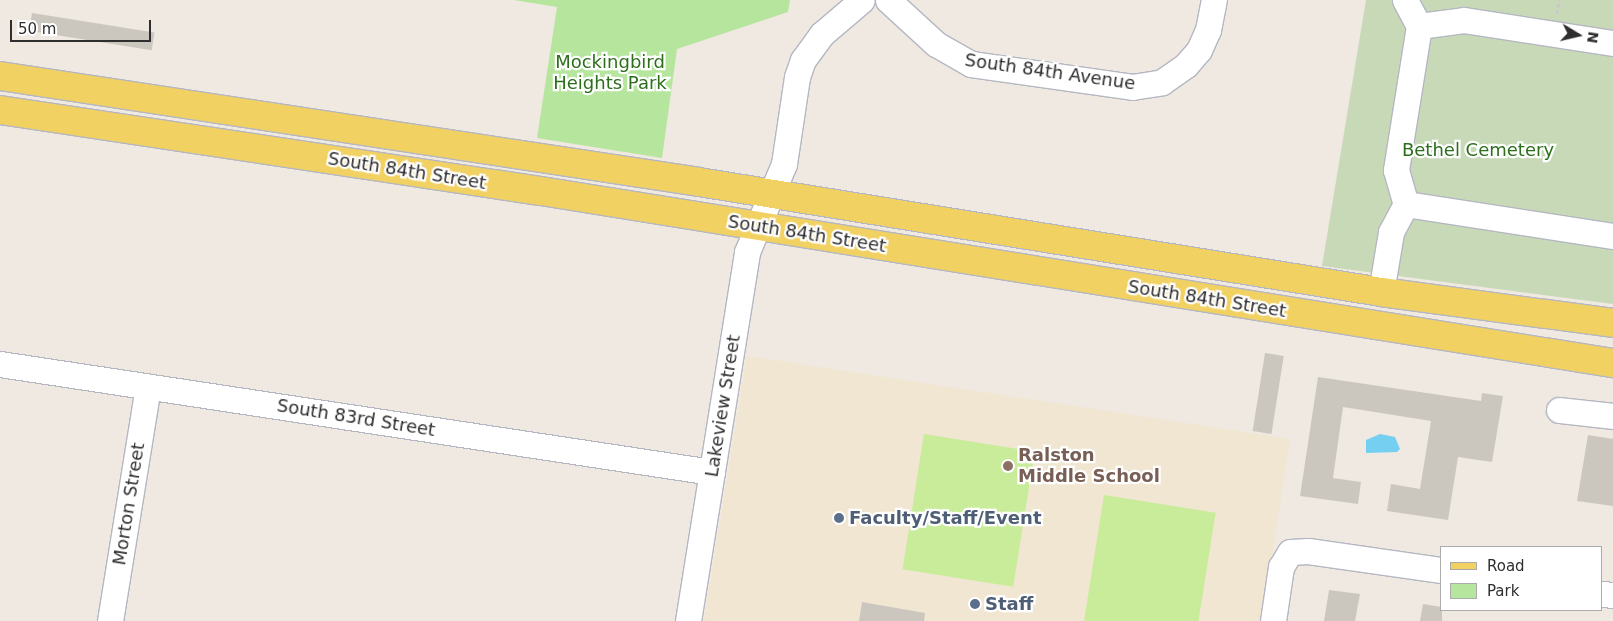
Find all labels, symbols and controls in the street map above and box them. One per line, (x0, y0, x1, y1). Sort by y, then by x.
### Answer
scale bar (12, 10, 154, 42)
north arrow (1553, 10, 1603, 60)
text: 50 m (18, 20, 56, 38)
text: N (1584, 30, 1602, 44)
street label: South 84th Avenue (963, 49, 1137, 95)
park label: Mockingbird Heights Park (553, 52, 667, 94)
park label: Bethel Cemetery (1402, 139, 1554, 161)
street label: South 84th Street (326, 148, 488, 194)
street label: South 84th Street (726, 211, 888, 257)
street label: South 84th Street (1126, 276, 1288, 322)
street label: Lakeview Street (701, 333, 745, 479)
street label: South 83rd Street (275, 395, 437, 441)
street label: Morton Street (109, 441, 149, 567)
place label: Ralston Middle School (1018, 445, 1160, 488)
marker: Ralston Middle School (1002, 460, 1014, 472)
place label: Faculty/Staff/Event (849, 507, 1041, 529)
marker: Faculty/Staff/Event (833, 512, 845, 524)
legend (1440, 546, 1603, 611)
text: Road (1487, 557, 1525, 575)
text: Park (1487, 582, 1519, 600)
place label: Staff (985, 593, 1033, 615)
marker: Staff (969, 598, 981, 610)

